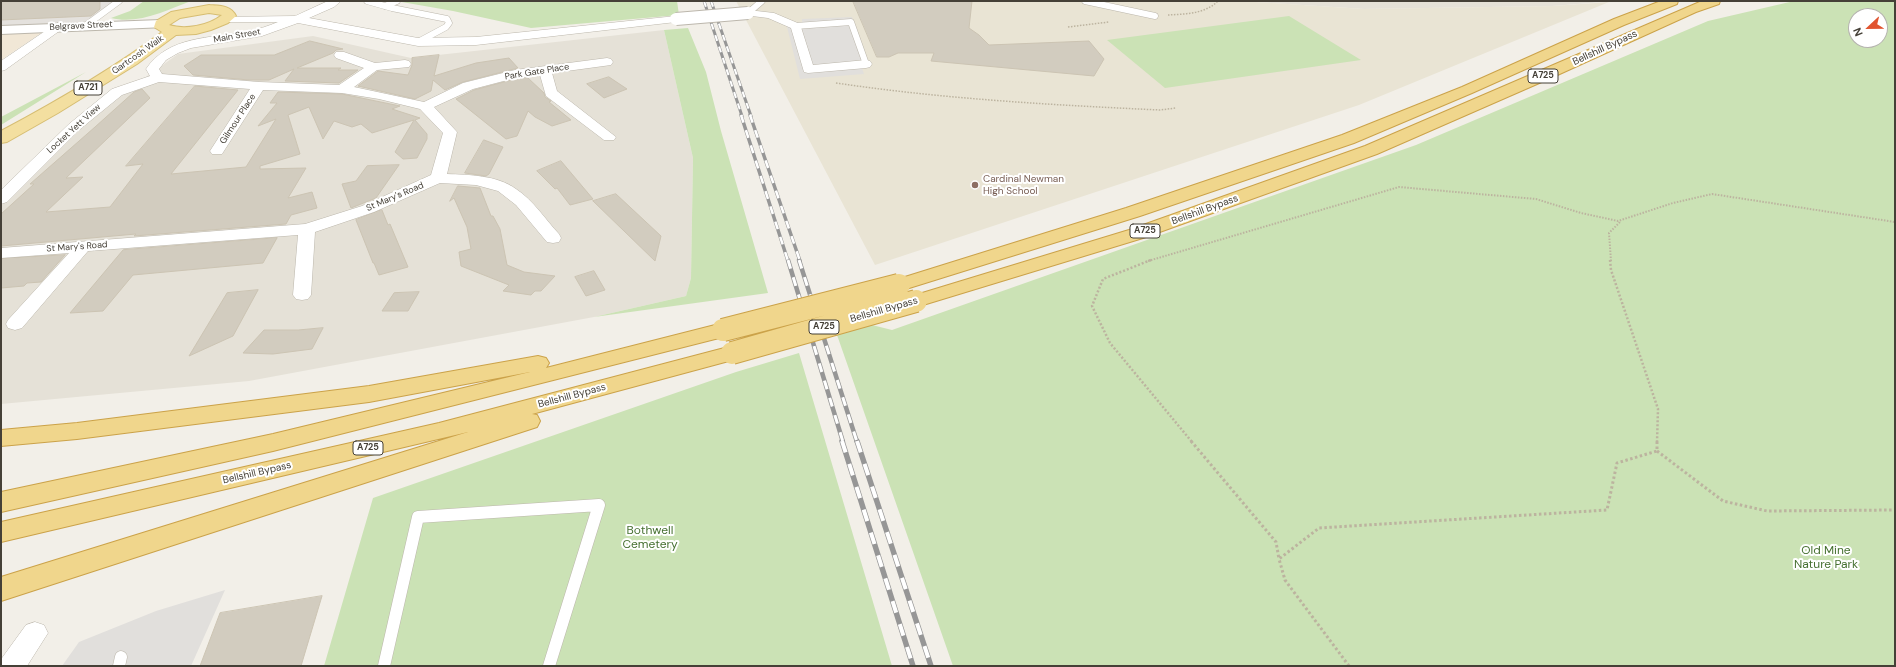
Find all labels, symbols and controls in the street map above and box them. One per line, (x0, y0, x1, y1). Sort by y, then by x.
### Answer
north arrow (1848, 8, 1888, 48)
street label: Belgrave Street (49, 19, 113, 33)
text: N (1850, 26, 1866, 38)
street label: Main Street (213, 27, 261, 45)
street label: Bellshill Bypass (1571, 28, 1639, 68)
street label: Gartcosh Walk (110, 33, 166, 77)
street label: Park Gate Place (504, 62, 570, 82)
road number: A725 (1528, 69, 1558, 83)
road number: A721 (74, 81, 102, 95)
street label: Gilmour Place (218, 92, 258, 146)
street label: Locket Yett View (45, 102, 103, 156)
place label: Cardinal Newman High School (983, 173, 1064, 196)
street label: St Mary's Road (365, 180, 425, 214)
marker: Cardinal Newman High School (970, 180, 980, 190)
street label: Bellshill Bypass (1170, 192, 1240, 228)
road number: A725 (1130, 224, 1160, 238)
street label: St Mary's Road (46, 239, 108, 255)
street label: Bellshill Bypass (849, 295, 919, 325)
road number: A725 (809, 320, 839, 334)
street label: Bellshill Bypass (537, 381, 607, 411)
road number: A725 (353, 441, 383, 455)
street label: Bellshill Bypass (222, 459, 292, 487)
park label: Bothwell Cemetery (622, 524, 678, 552)
park label: Old Mine Nature Park (1794, 544, 1858, 572)

